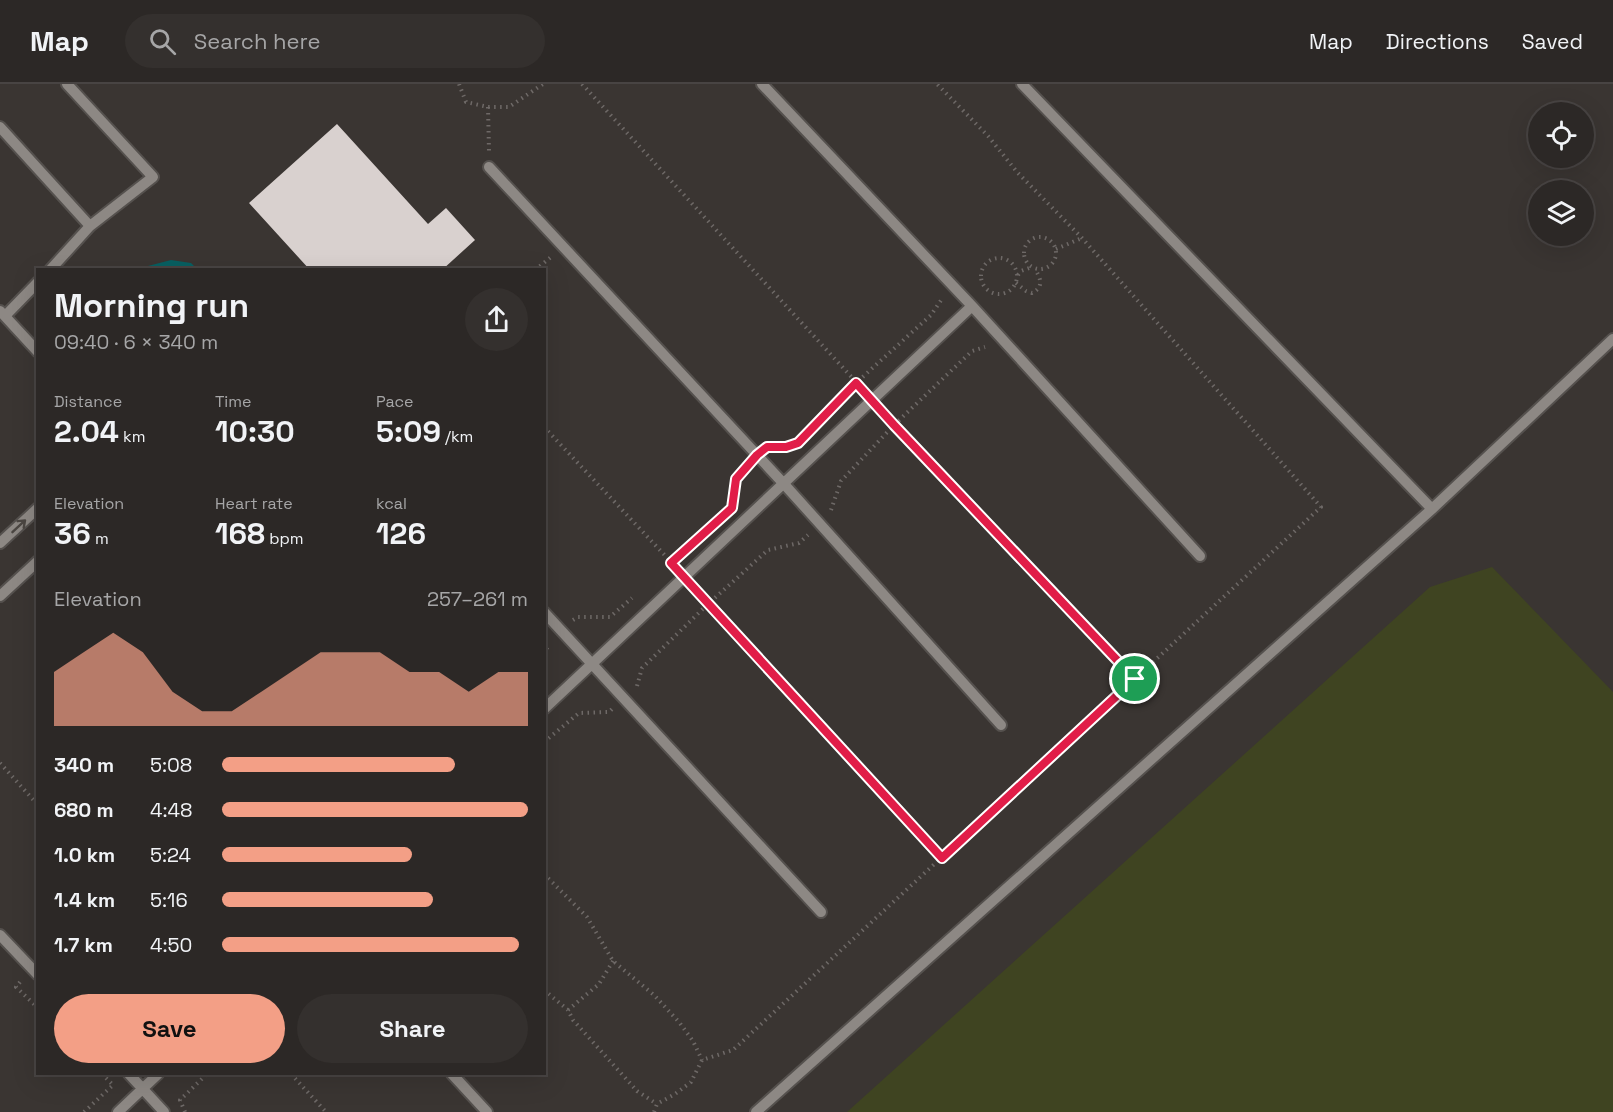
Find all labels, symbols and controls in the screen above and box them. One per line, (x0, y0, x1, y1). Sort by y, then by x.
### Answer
search box (125, 14, 545, 68)
text: Map (30, 23, 89, 59)
icon: search (146, 25, 179, 58)
text: Search here (194, 27, 321, 55)
text: Map (1309, 28, 1353, 55)
text: Directions (1386, 28, 1489, 55)
text: Saved (1522, 28, 1583, 55)
map controls (1528, 102, 1594, 246)
button: locate (1528, 102, 1594, 168)
button: layers (1528, 180, 1594, 246)
text: Morning run (54, 285, 249, 327)
button: share (465, 288, 528, 351)
text: 09:40 · 6 × 340 m (54, 329, 218, 355)
text: Distance (54, 391, 122, 412)
text: Time (215, 391, 251, 412)
text: Pace (376, 391, 413, 412)
text: 2.04 (54, 412, 119, 451)
text: 10:30 (215, 412, 295, 451)
text: 5:09 (376, 412, 441, 451)
text: km (119, 426, 145, 447)
text: /km (441, 426, 473, 447)
text: Elevation (54, 493, 124, 514)
text: Heart rate (215, 493, 293, 514)
text: kcal (376, 493, 407, 514)
text: 36 (54, 514, 91, 553)
text: 168 (215, 514, 265, 553)
text: 126 (376, 514, 426, 553)
one-way arrow (11, 518, 26, 533)
text: m (91, 528, 109, 549)
text: bpm (265, 528, 304, 549)
text: Elevation (54, 586, 142, 612)
text: 257–261 m (427, 586, 528, 612)
pin (1109, 653, 1160, 704)
icon: arrive (1118, 662, 1151, 695)
text: 340 m (54, 752, 114, 778)
text: 5:08 (150, 752, 192, 778)
text: 680 m (54, 797, 113, 823)
text: 4:48 (150, 797, 193, 823)
text: 1.0 km (54, 842, 115, 868)
text: 5:24 (150, 842, 191, 868)
text: 1.4 km (54, 887, 115, 913)
text: 5:16 (150, 887, 188, 913)
text: 1.7 km (54, 932, 113, 958)
text: 4:50 (150, 932, 192, 958)
button: Save (54, 994, 285, 1063)
button: Share (297, 994, 528, 1063)

